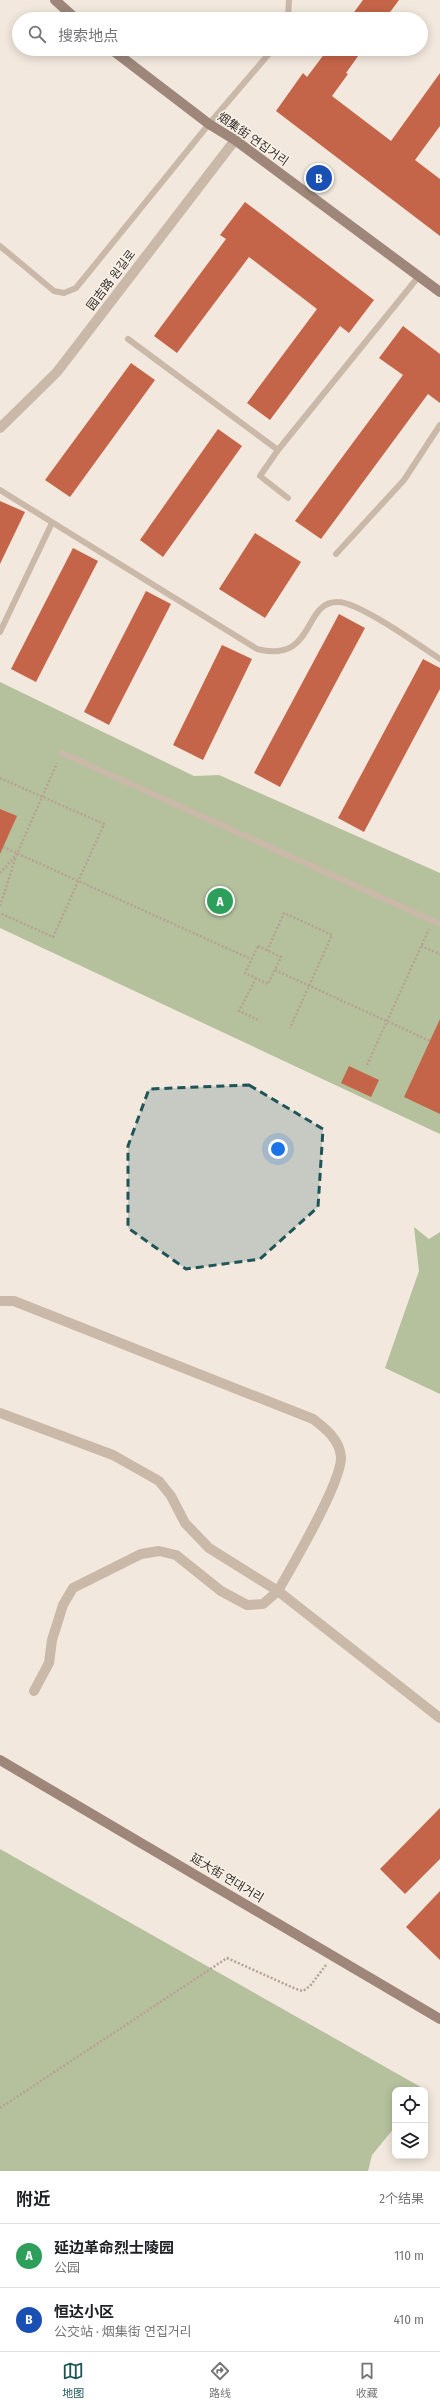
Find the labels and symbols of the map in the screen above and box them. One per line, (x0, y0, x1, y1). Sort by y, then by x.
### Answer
street label: 烟集街 연집거리 (215, 109, 291, 169)
pin: B (306, 163, 332, 193)
street label: 园吉路 원길로 (84, 247, 138, 313)
pin: A (207, 886, 233, 916)
your location (268, 1139, 288, 1159)
street label: 延大街 연대거리 (188, 1851, 266, 1905)

